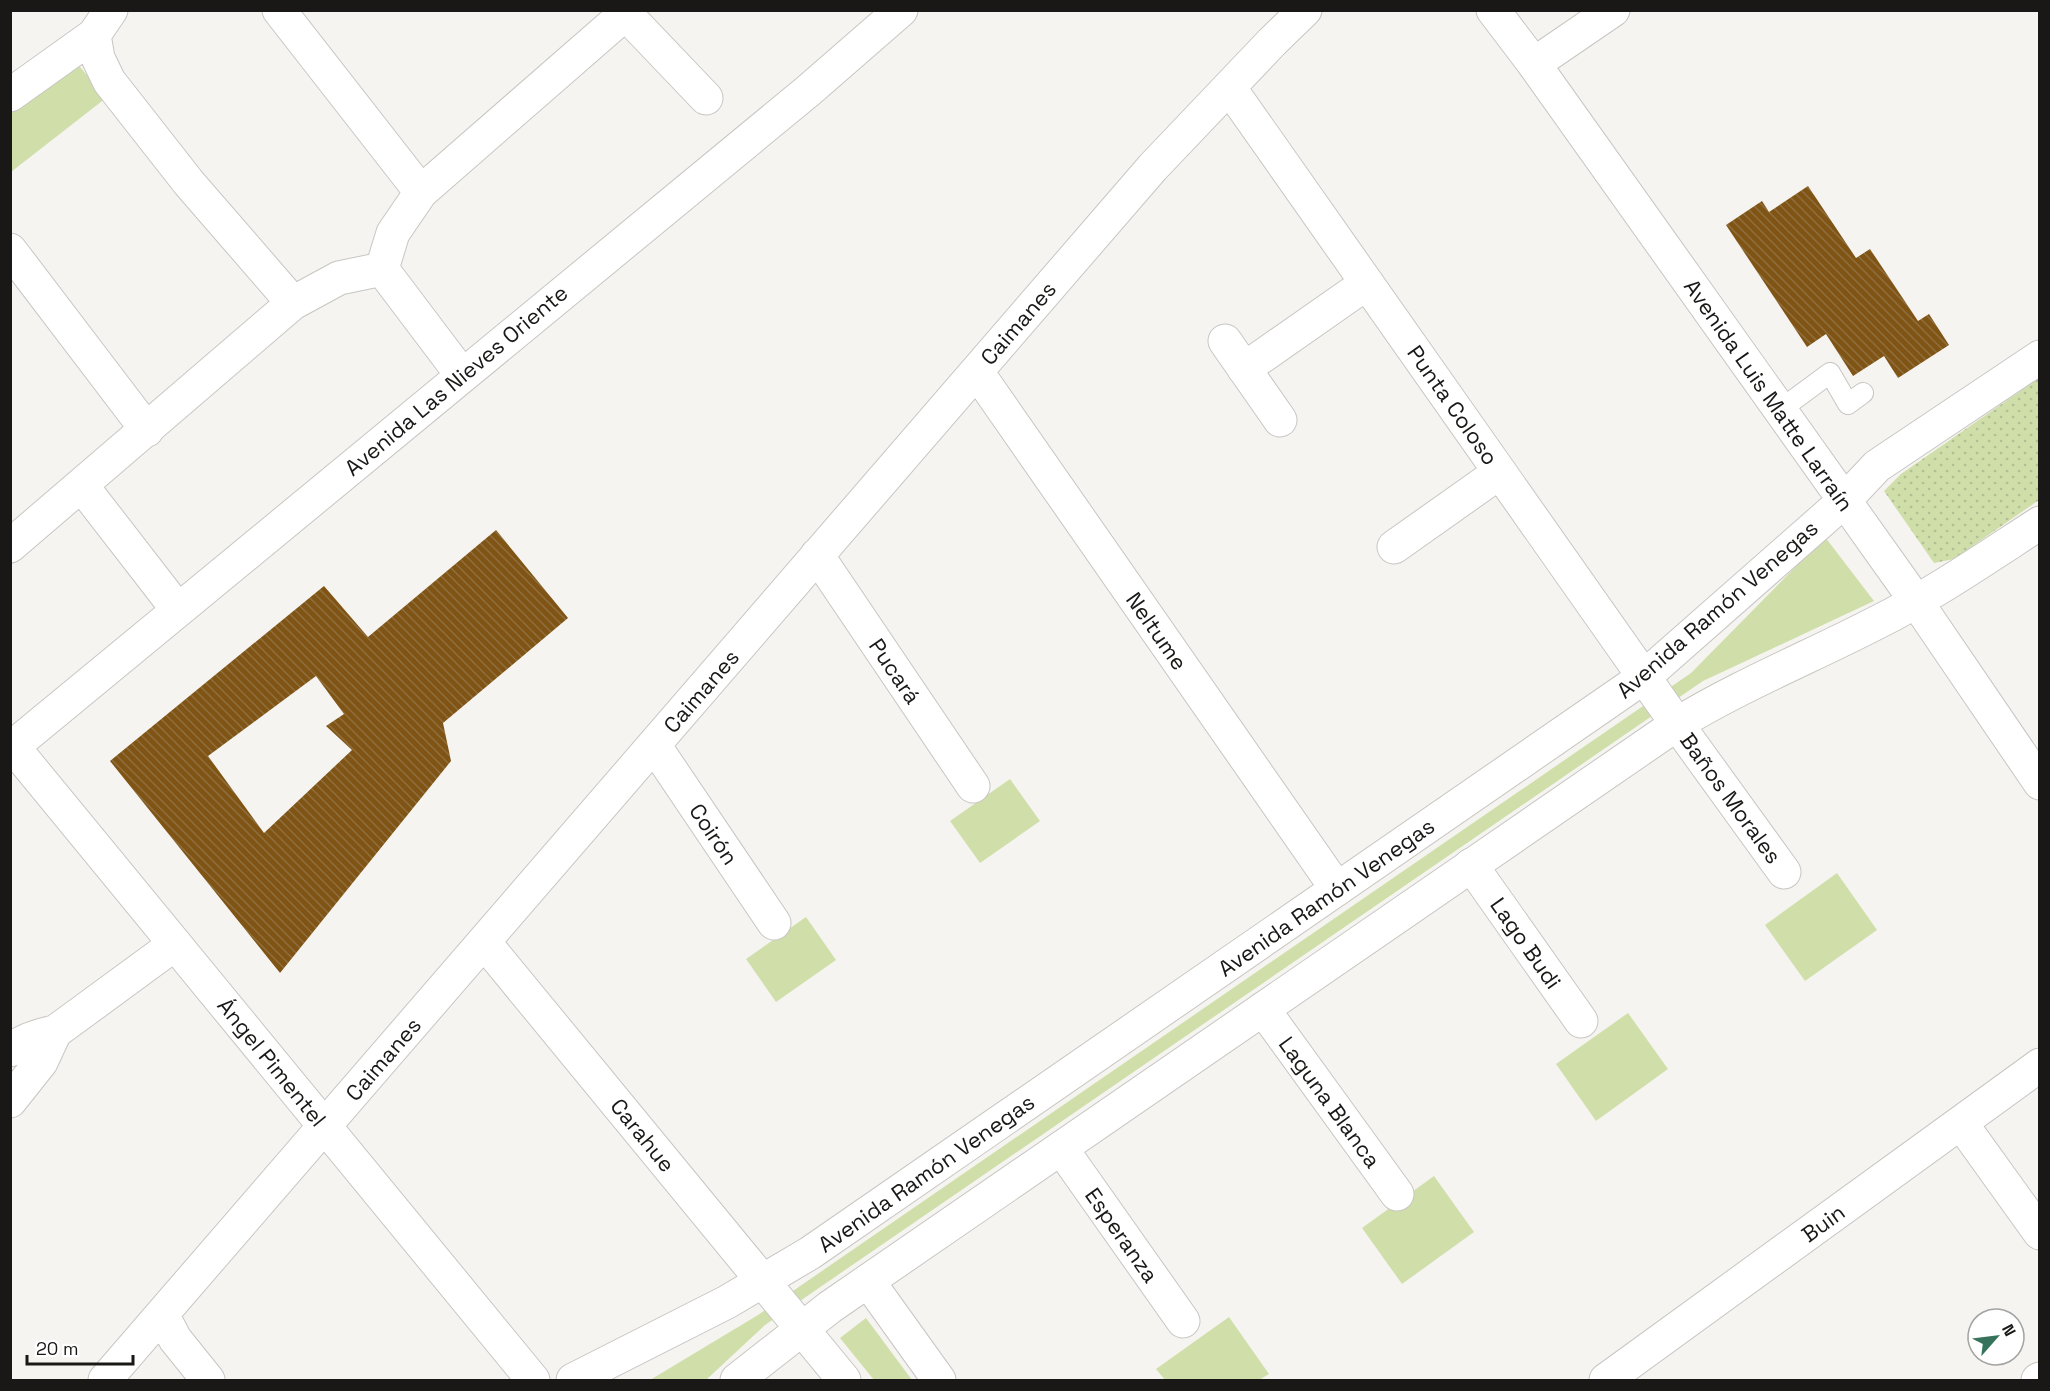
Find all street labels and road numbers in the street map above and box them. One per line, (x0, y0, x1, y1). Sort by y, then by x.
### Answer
street label: Avenida Luis Matte Larraín (1678, 273, 1860, 517)
street label: Caimanes (974, 275, 1062, 371)
street label: Avenida Las Nieves Oriente (339, 278, 573, 482)
street label: Punta Coloso (1401, 340, 1505, 470)
street label: Avenida Ramón Venegas (1611, 514, 1823, 704)
street label: Neltume (1120, 587, 1194, 675)
street label: Pucará (863, 633, 927, 709)
street label: Caimanes (657, 643, 745, 739)
street label: Baños Morales (1674, 727, 1788, 869)
street label: Coirón (683, 798, 745, 870)
street label: Avenida Ramón Venegas (1212, 812, 1440, 982)
street label: Lago Budi (1484, 892, 1568, 994)
street label: Ángel Pimentel (212, 992, 332, 1132)
street label: Caimanes (339, 1011, 427, 1107)
street label: Laguna Blanca (1273, 1031, 1387, 1173)
street label: Avenida Ramón Venegas (812, 1088, 1040, 1258)
street label: Carahue (605, 1092, 681, 1178)
street label: Esperanza (1079, 1182, 1165, 1288)
street label: Buin (1796, 1198, 1850, 1248)

